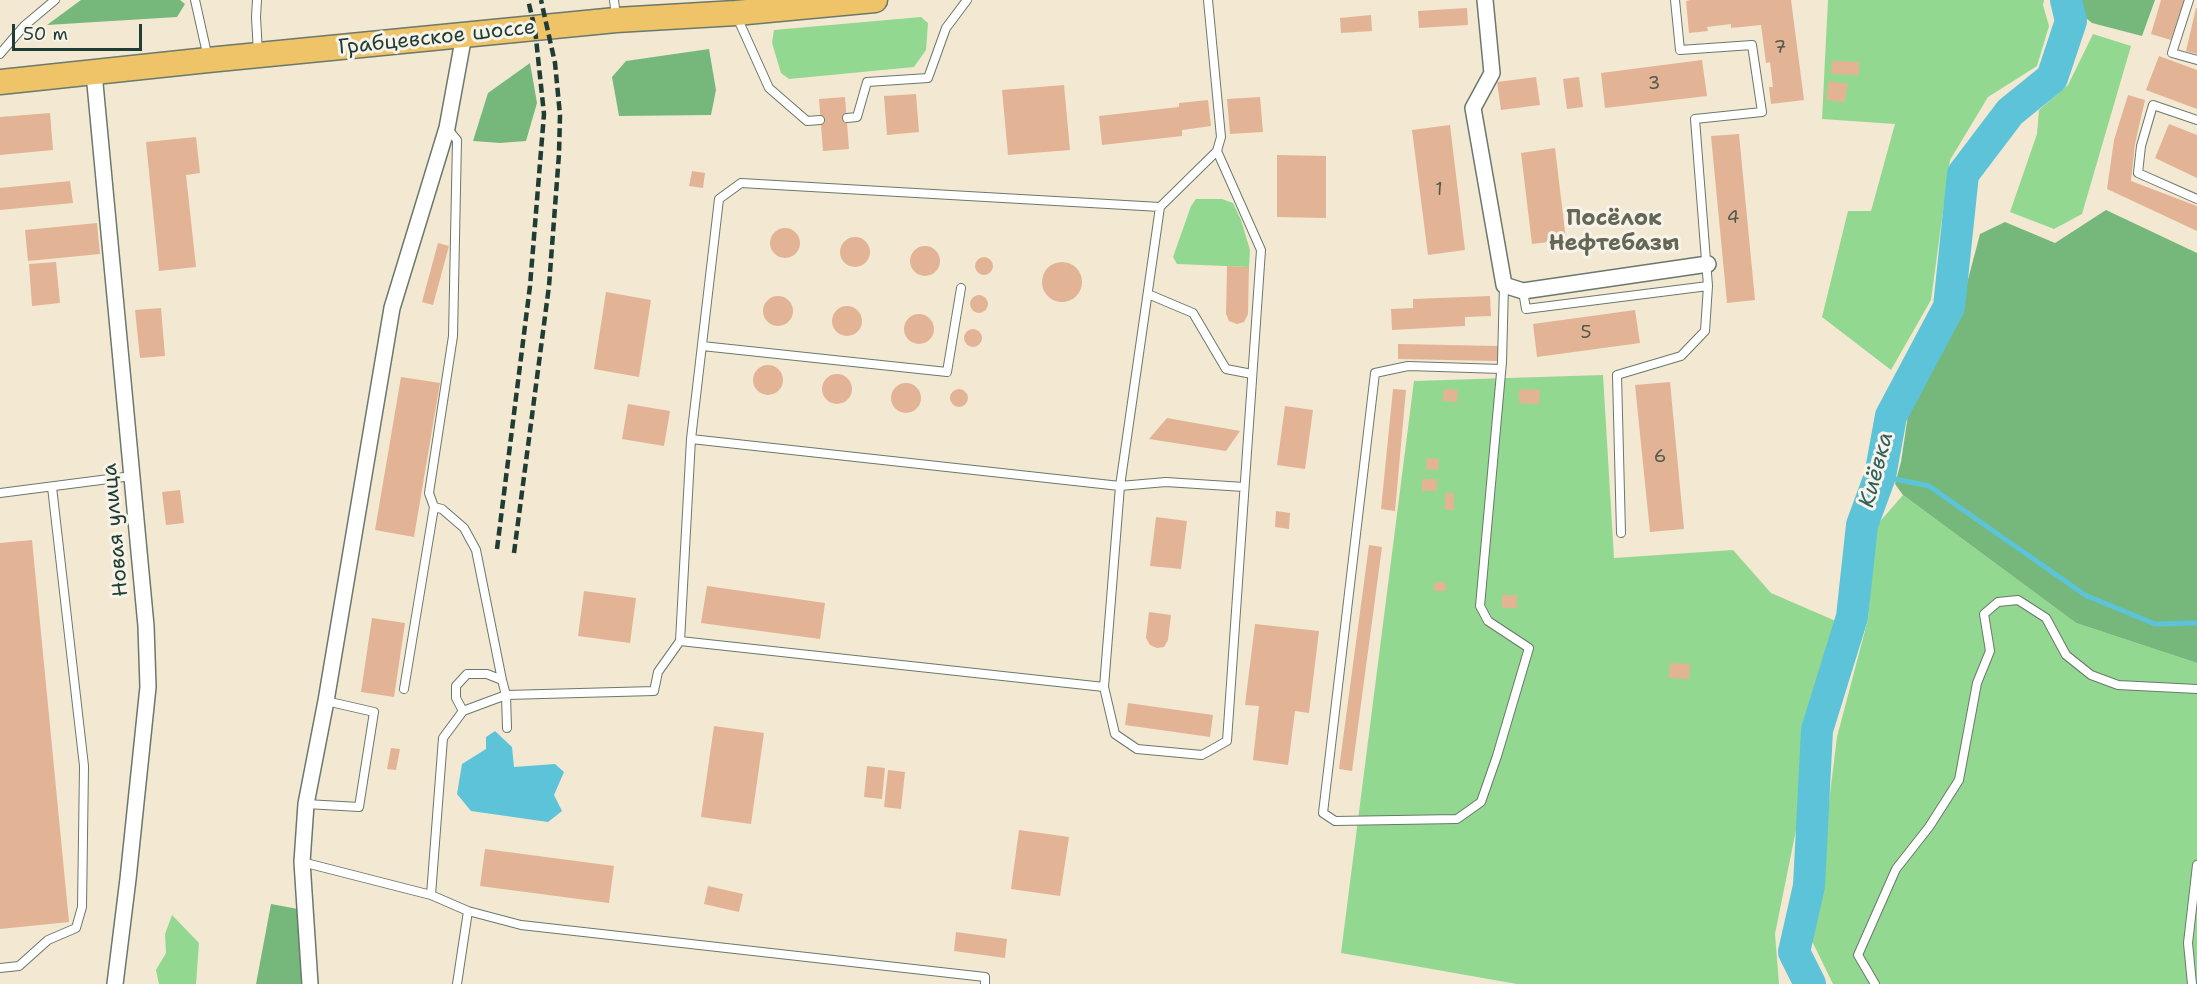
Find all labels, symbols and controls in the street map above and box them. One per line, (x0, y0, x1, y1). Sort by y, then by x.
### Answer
scale bar (15, 12, 146, 50)
street label: Грабцевское шоссе (337, 15, 537, 61)
text: 50 m (23, 22, 68, 46)
house number: 7 (1774, 37, 1786, 59)
house number: 3 (1648, 73, 1660, 95)
house number: 1 (1435, 179, 1443, 201)
district label: Посёлок Нефтебазы (1549, 206, 1679, 258)
house number: 4 (1727, 207, 1739, 229)
house number: 5 (1580, 322, 1592, 344)
water label: Киёвка (1854, 429, 1900, 511)
house number: 6 (1654, 446, 1666, 468)
street label: Новая улица (98, 462, 134, 598)

